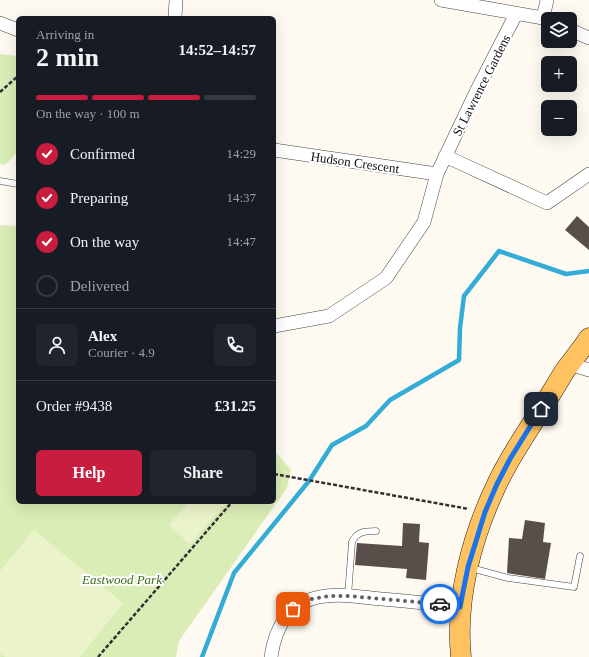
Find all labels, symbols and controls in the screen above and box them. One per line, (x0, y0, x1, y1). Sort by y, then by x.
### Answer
map controls (541, 12, 577, 136)
button: layers (541, 12, 577, 48)
text: Arriving in (36, 27, 94, 42)
street label: St Lawrence Gardens (449, 32, 514, 138)
text: 14:52–14:57 (179, 42, 256, 58)
text: 2 min (36, 43, 99, 72)
button: + (541, 56, 577, 92)
button: − (541, 100, 577, 136)
text: On the way · 100 m (36, 106, 140, 121)
icon: check (36, 143, 58, 165)
text: Confirmed (70, 146, 135, 162)
text: 14:29 (226, 146, 256, 161)
street label: Hudson Crescent (310, 149, 401, 176)
icon: check (36, 187, 58, 209)
text: Preparing (70, 190, 128, 206)
text: 14:37 (226, 190, 256, 205)
icon: check (36, 231, 58, 253)
text: On the way (70, 234, 139, 250)
text: 14:47 (226, 234, 256, 249)
text: Delivered (70, 278, 129, 294)
button: person (36, 324, 78, 366)
button: phone (214, 324, 256, 366)
text: Alex (88, 328, 117, 344)
text: Courier · 4.9 (88, 345, 155, 360)
pin (524, 392, 558, 426)
text: Order #9438 (36, 398, 112, 414)
text: £31.25 (215, 398, 256, 414)
icon: home (530, 398, 552, 420)
button: Help (36, 450, 142, 496)
button: Share (150, 450, 256, 496)
park label: Eastwood Park (81, 572, 162, 587)
courier (420, 584, 460, 624)
pin (276, 592, 310, 626)
icon: car (429, 593, 451, 615)
icon: bag (282, 598, 304, 620)

